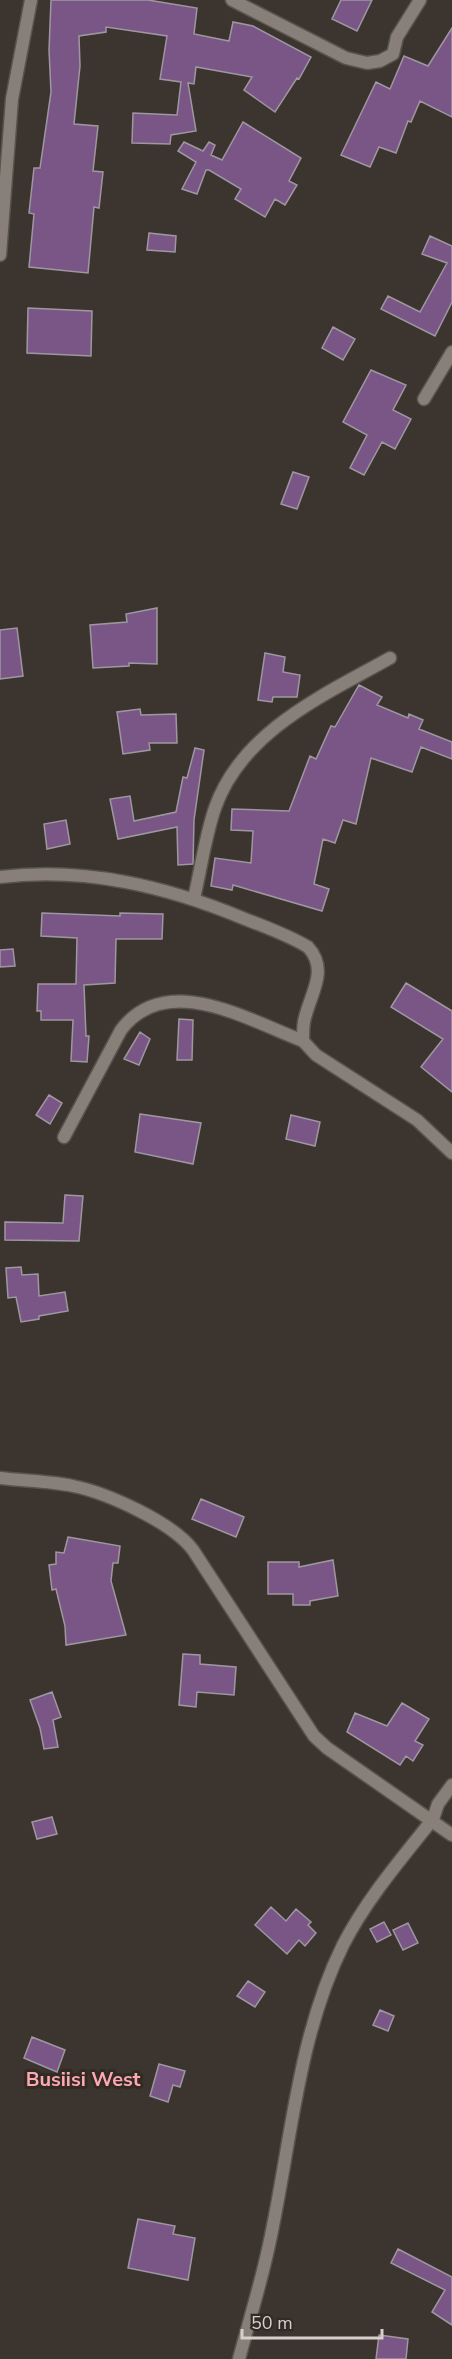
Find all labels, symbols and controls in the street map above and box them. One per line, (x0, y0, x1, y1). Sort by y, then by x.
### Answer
district label: Busiisi West (26, 2066, 141, 2093)
scale bar (242, 2302, 382, 2340)
text: 50 m (251, 2311, 293, 2335)

